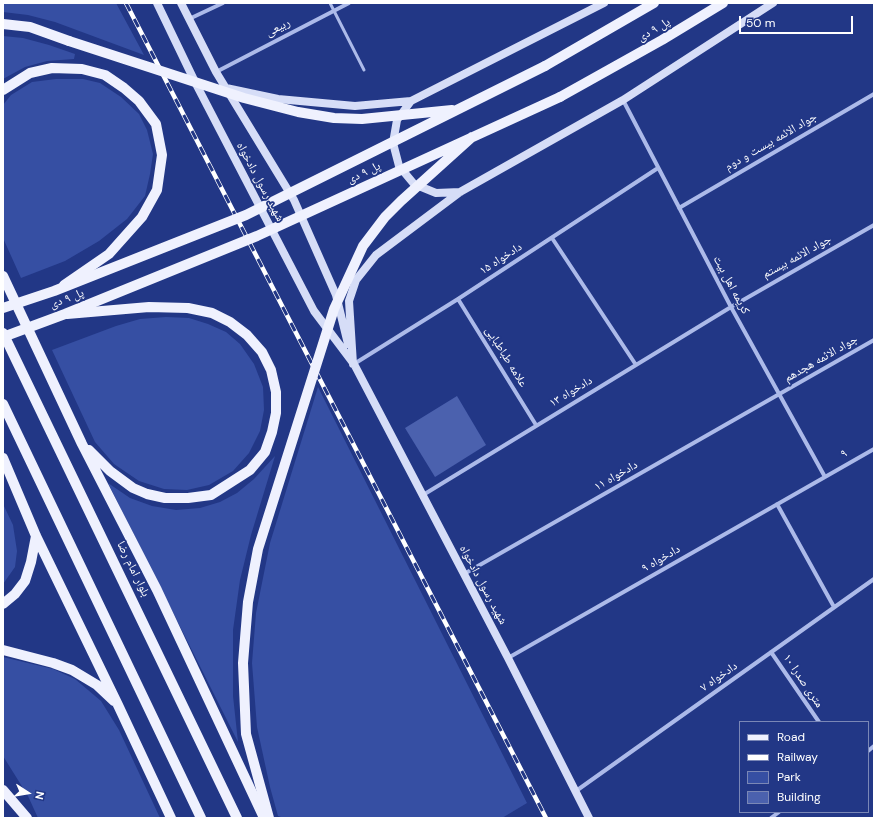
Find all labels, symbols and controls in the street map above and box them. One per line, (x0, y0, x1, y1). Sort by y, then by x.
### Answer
scale bar (741, 8, 855, 34)
street label: پل ۹ دی (635, 15, 673, 45)
text: 50 m (746, 15, 775, 31)
street label: ربیعی (263, 16, 293, 40)
street label: جواد الائمه بیست و دوم (722, 110, 820, 174)
street label: شهید رسول دادخواه (233, 140, 287, 224)
street label: پل ۹ دی (345, 159, 383, 187)
street label: جواد الائمه بیستم (760, 232, 834, 282)
street label: دادخواه ۱۵ (477, 240, 525, 278)
street label: کریمه اهل بیت (710, 253, 752, 317)
street label: پل ۹ دی (48, 286, 86, 312)
street label: علامه طباطبایی (482, 324, 530, 390)
street label: جواد الائمه هجدهم (782, 332, 860, 386)
street label: دادخواه ۱۳ (547, 374, 595, 410)
street label: ۹ (838, 446, 850, 462)
street label: دادخواه ۱۱ (592, 458, 640, 494)
street label: بلوار امام رضا (113, 539, 153, 599)
street label: دادخواه ۹ (639, 542, 683, 576)
street label: شهید رسول دادخواه (456, 543, 510, 627)
street label: ۱۰ متری صدرا (780, 651, 826, 711)
street label: دادخواه ۷ (698, 659, 740, 695)
legend (739, 721, 869, 813)
text: Road (777, 729, 805, 745)
text: Railway (777, 749, 818, 765)
text: Park (777, 769, 801, 785)
north arrow (8, 773, 48, 813)
text: Building (777, 789, 821, 805)
text: N (32, 790, 47, 801)

